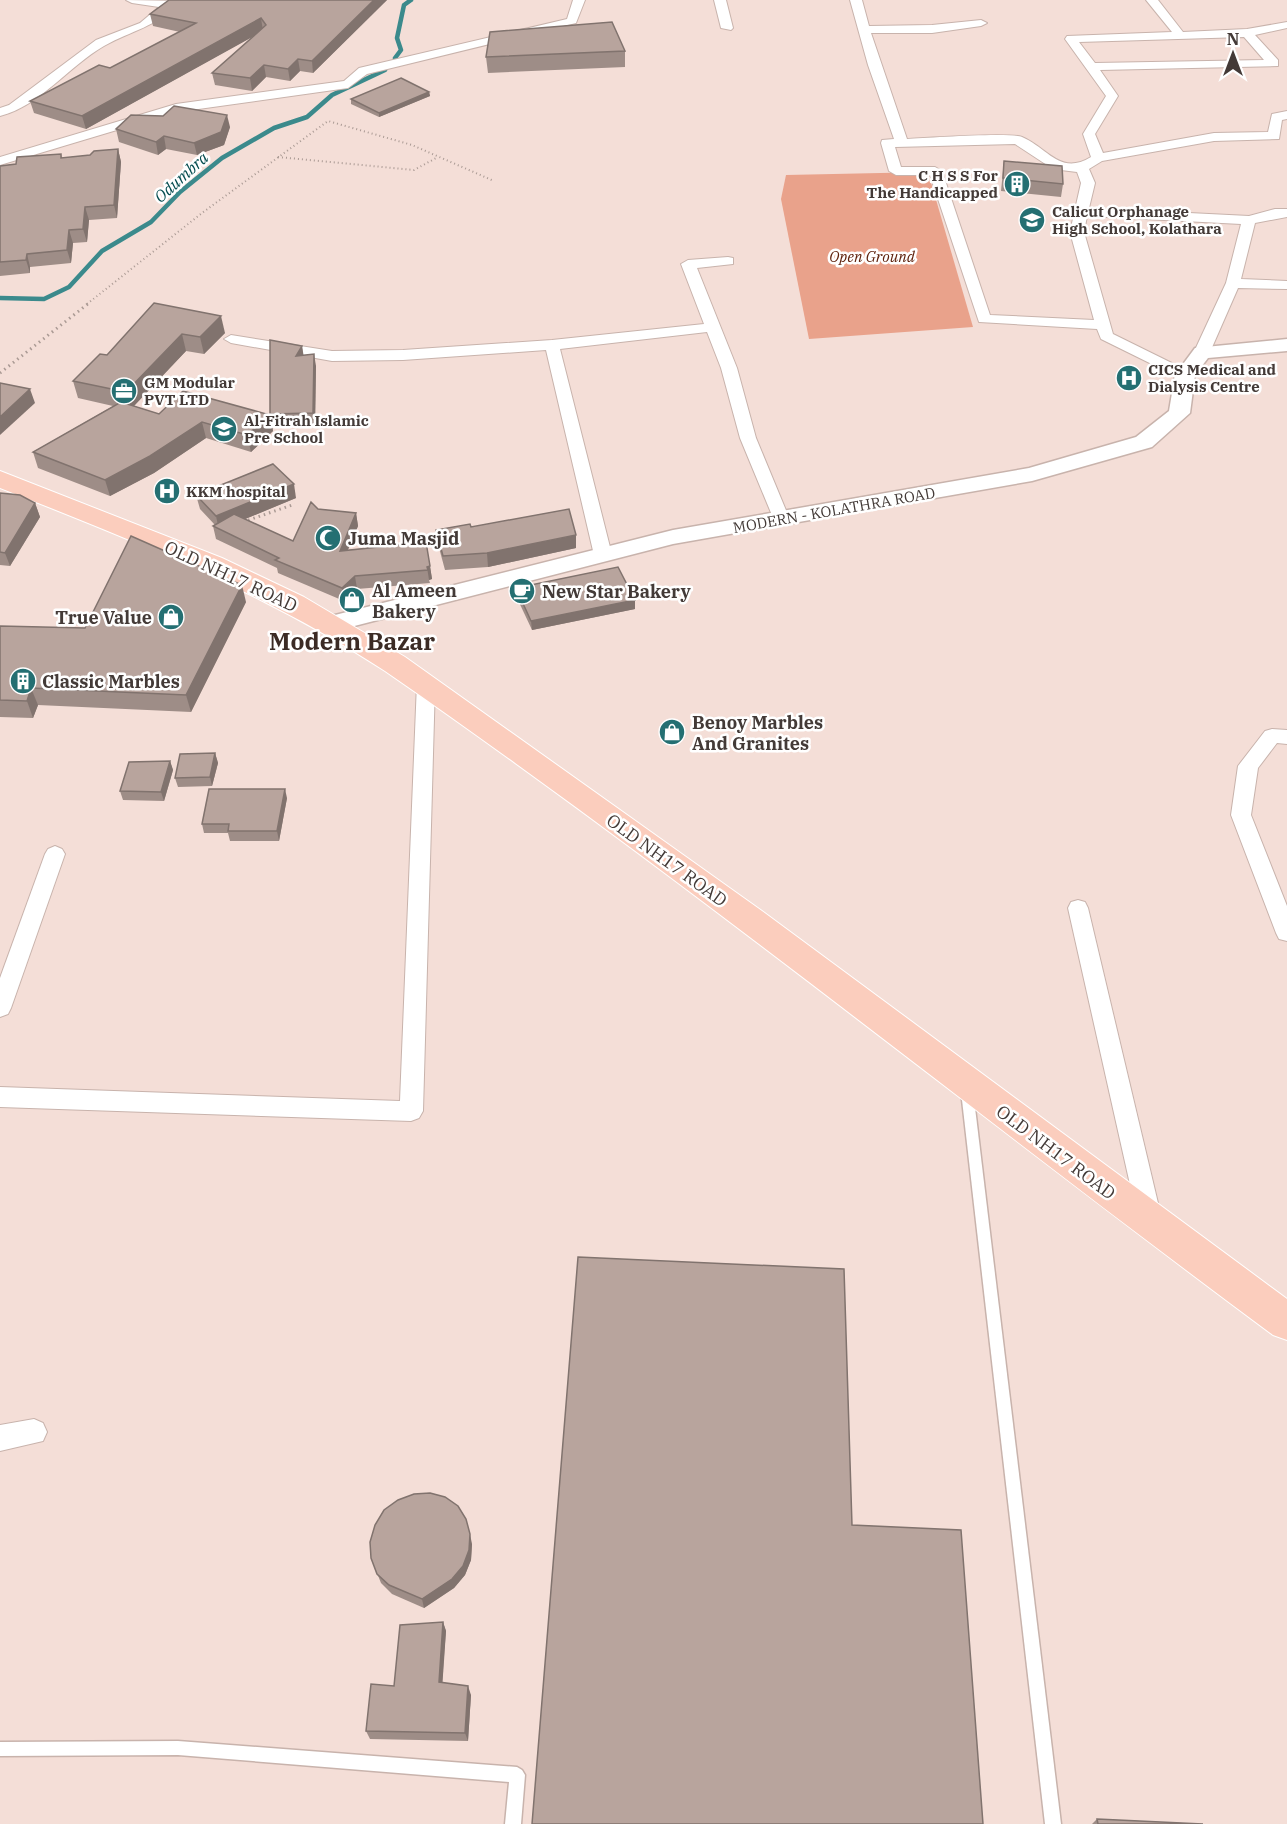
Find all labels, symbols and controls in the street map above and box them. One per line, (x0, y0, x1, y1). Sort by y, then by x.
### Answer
north arrow (1203, 24, 1263, 84)
text: N (1227, 29, 1239, 49)
water label: Odumbra (150, 147, 212, 206)
place label: C H S S For The Handicapped (867, 166, 999, 202)
building icon: C H S S For The Handicapped (1002, 169, 1032, 199)
place label: Calicut Orphanage High School, Kolathara (1052, 202, 1222, 238)
school or university icon: Calicut Orphanage High School, Kolathara (1017, 205, 1047, 235)
park label: Open Ground (829, 247, 916, 266)
place label: CICS Medical and Dialysis Centre (1148, 360, 1277, 396)
hospital icon: CICS Medical and Dialysis Centre (1114, 363, 1144, 393)
place label: GM Modular PVT LTD (144, 373, 236, 409)
office icon: GM Modular PVT LTD (109, 376, 139, 406)
place label: Al-Fitrah Islamic Pre School (244, 411, 369, 447)
school or university icon: Al-Fitrah Islamic Pre School (209, 414, 239, 444)
hospital icon: KKM hospital (152, 476, 182, 506)
place label: KKM hospital (186, 482, 286, 501)
street label: MODERN - KOLATHRA ROAD (731, 483, 937, 537)
mosque icon: Juma Masjid (313, 523, 343, 553)
place label: Juma Masjid (348, 527, 460, 550)
street label: OLD NH17 ROAD (161, 535, 301, 617)
cafe icon: New Star Bakery (507, 576, 537, 606)
place label: Al Ameen Bakery (372, 579, 457, 623)
place label: New Star Bakery (542, 580, 691, 603)
shop icon: Al Ameen Bakery (337, 585, 367, 615)
shop icon: True Value (156, 602, 186, 632)
place label: True Value (55, 606, 152, 629)
district label: Modern Bazar (269, 625, 435, 657)
building icon: Classic Marbles (8, 666, 38, 696)
place label: Classic Marbles (42, 670, 180, 693)
place label: Benoy Marbles And Granites (692, 711, 823, 755)
shop icon: Benoy Marbles And Granites (657, 717, 687, 747)
street label: OLD NH17 ROAD (602, 808, 732, 912)
street label: OLD NH17 ROAD (992, 1100, 1120, 1204)

